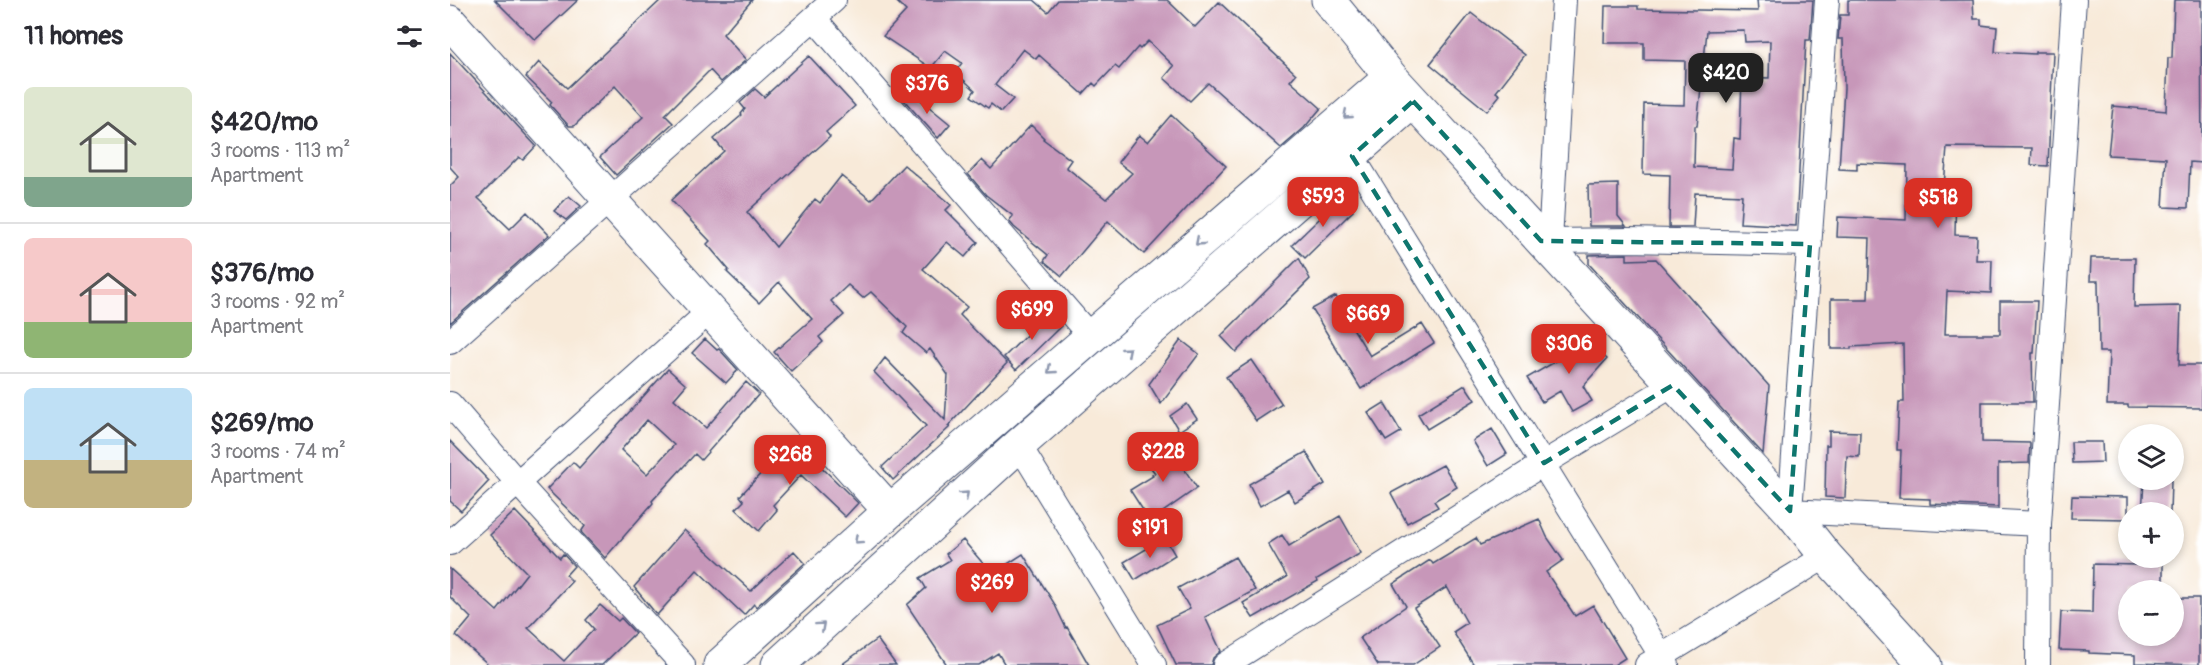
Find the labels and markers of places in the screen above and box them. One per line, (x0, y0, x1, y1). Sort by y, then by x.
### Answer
pin: $420 (1690, 53, 1762, 104)
pin: $376 (891, 64, 963, 115)
pin: $593 (1287, 177, 1359, 228)
pin: $518 (1902, 178, 1974, 229)
pin: $699 (996, 290, 1068, 341)
pin: $669 (1332, 294, 1404, 345)
pin: $306 (1533, 324, 1605, 375)
pin: $228 (1127, 432, 1199, 483)
pin: $268 (754, 435, 826, 486)
pin: $191 (1114, 508, 1186, 559)
pin: $269 (956, 563, 1028, 614)

